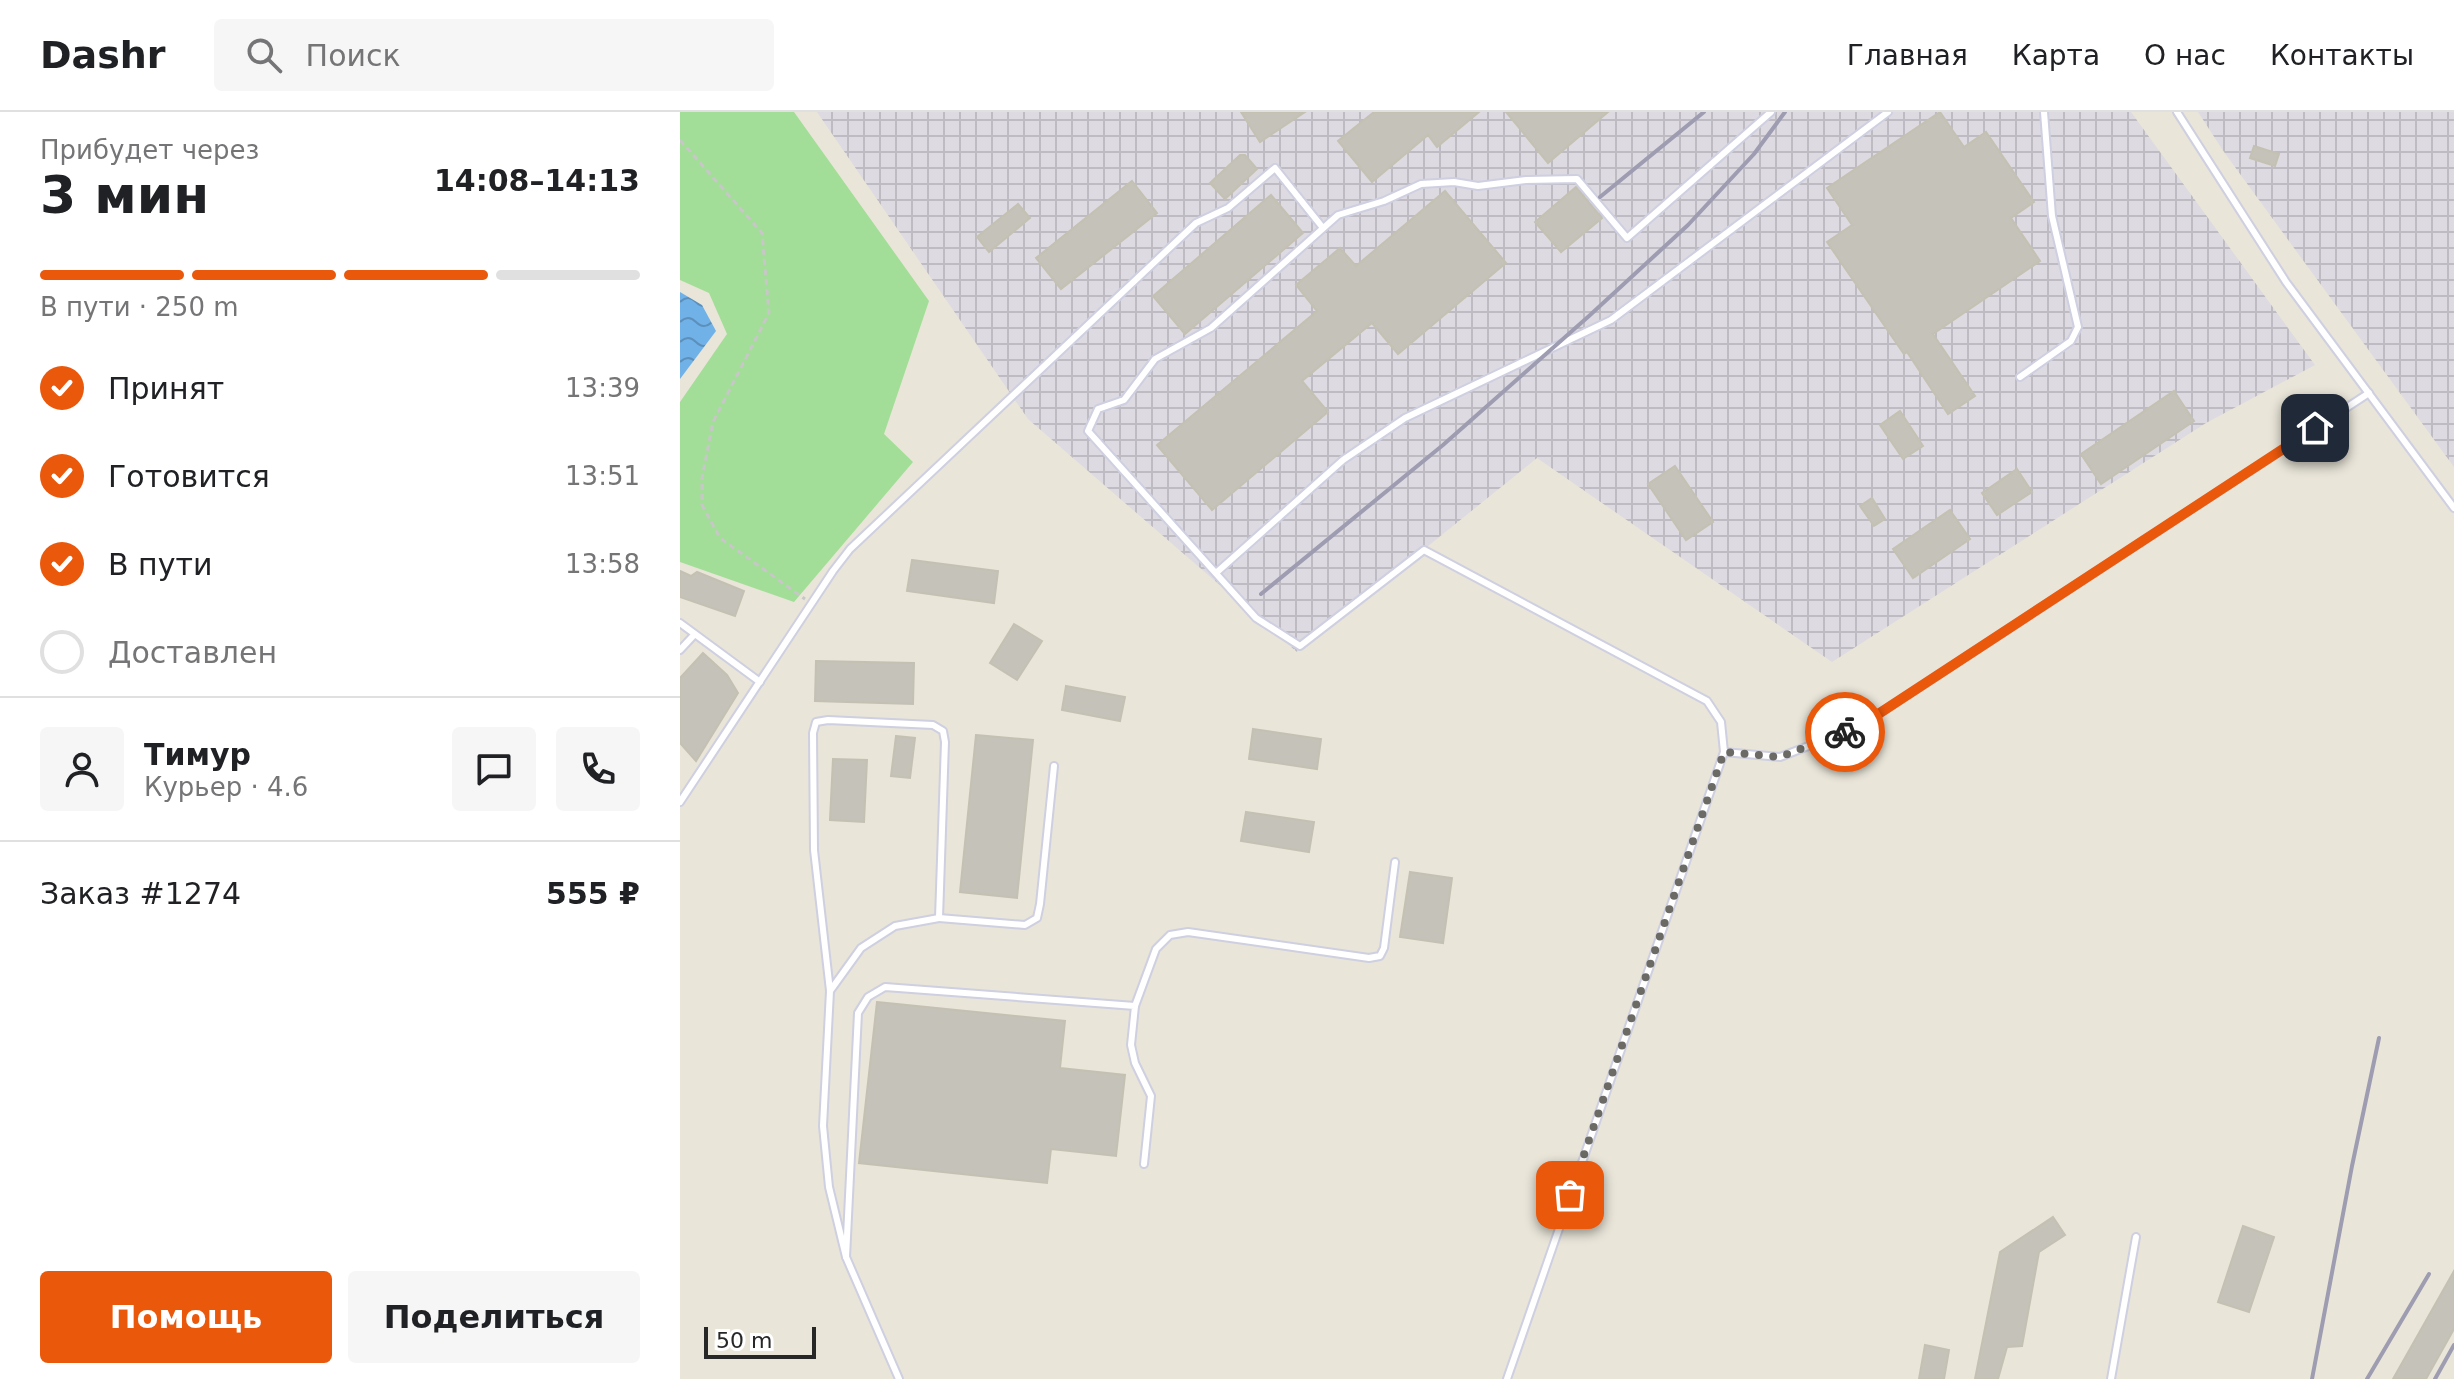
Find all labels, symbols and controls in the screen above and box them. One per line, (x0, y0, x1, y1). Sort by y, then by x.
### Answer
search box (214, 19, 774, 91)
text: Dashr (40, 33, 166, 77)
icon: search (242, 33, 286, 77)
text: Поиск (306, 38, 401, 73)
text: Главная (1847, 39, 1968, 72)
text: Карта (2012, 39, 2100, 72)
text: О нас (2144, 39, 2226, 72)
text: Контакты (2270, 39, 2414, 72)
text: Прибудет через (40, 135, 259, 165)
text: 14:08–14:13 (434, 163, 640, 198)
text: 3 мин (40, 165, 209, 225)
text: В пути · 250 m (40, 292, 239, 322)
icon: check (40, 366, 84, 410)
text: Принят (108, 371, 224, 406)
text: 13:39 (565, 373, 640, 403)
pin (2281, 394, 2349, 462)
icon: home (2293, 406, 2337, 450)
icon: check (40, 454, 84, 498)
text: Готовится (108, 459, 270, 494)
text: 13:51 (565, 461, 640, 491)
icon: check (40, 542, 84, 586)
text: В пути (108, 547, 212, 582)
text: 13:58 (565, 549, 640, 579)
text: Доставлен (108, 635, 277, 670)
courier (1805, 692, 1885, 772)
icon: bike (1823, 710, 1867, 754)
button: person (40, 727, 124, 811)
button: chat (452, 727, 536, 811)
button: phone (556, 727, 640, 811)
text: Тимур (144, 737, 251, 772)
text: Курьер · 4.6 (144, 772, 308, 802)
text: Заказ #1274 (40, 876, 241, 911)
text: 555 ₽ (546, 876, 640, 911)
pin (1536, 1161, 1604, 1229)
icon: bag (1548, 1173, 1592, 1217)
button: Помощь (40, 1271, 332, 1363)
button: Поделиться (348, 1271, 640, 1363)
scale bar (704, 1323, 816, 1359)
text: 50 m (716, 1328, 772, 1353)

